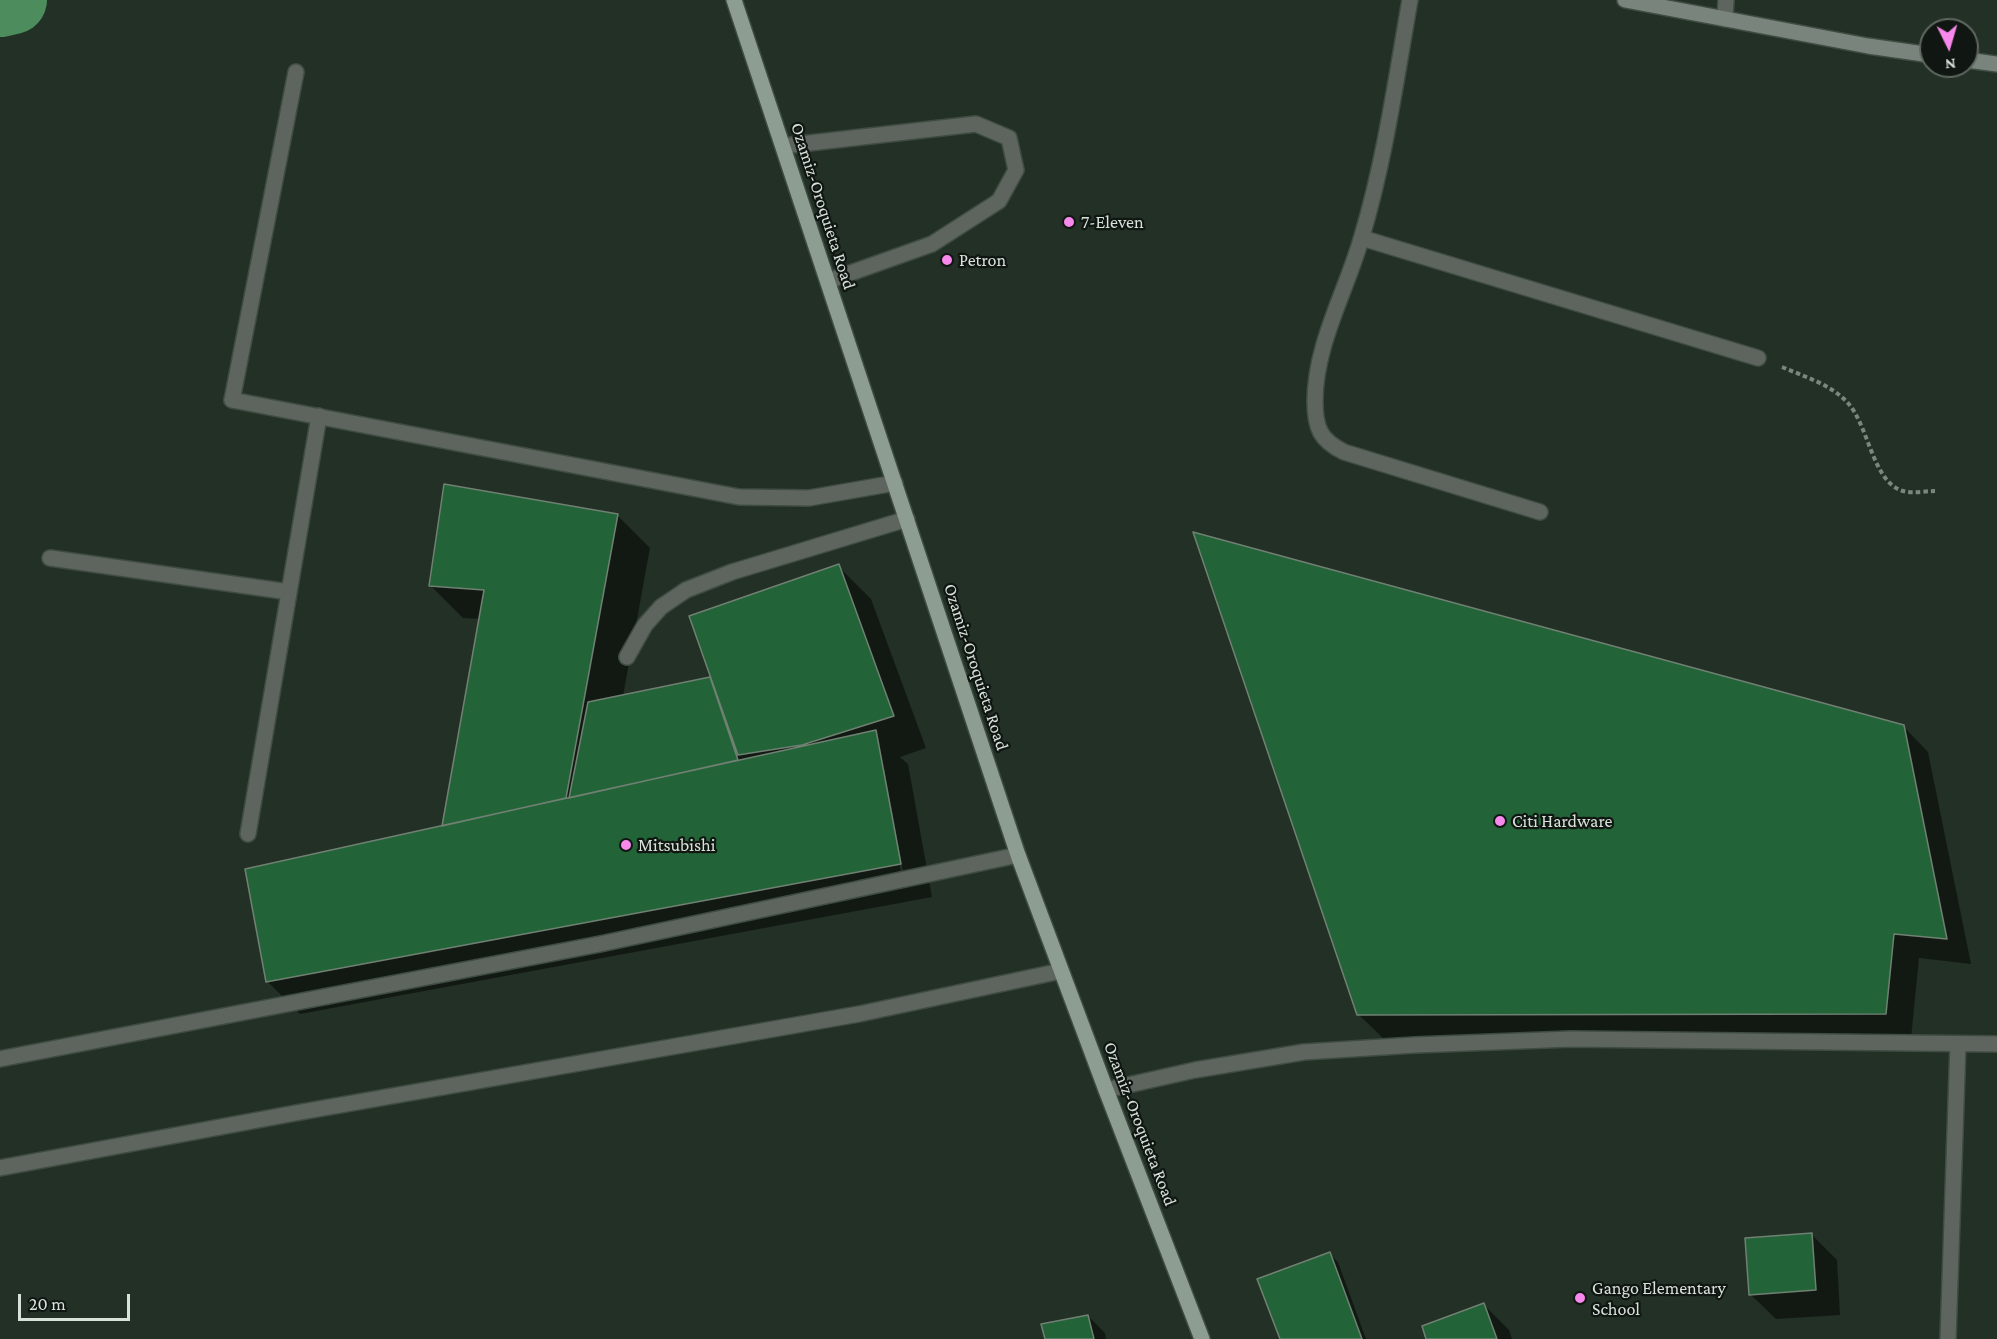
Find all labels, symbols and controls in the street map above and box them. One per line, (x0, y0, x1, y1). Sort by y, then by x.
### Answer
north arrow (1919, 18, 1979, 78)
text: N (1944, 55, 1957, 73)
street label: Ozamiz-Oroquieta Road (786, 120, 860, 292)
place label: 7-Eleven (1081, 211, 1144, 233)
marker: 7-Eleven (1062, 215, 1076, 229)
place label: Petron (959, 249, 1006, 271)
marker: Petron (940, 253, 954, 267)
street label: Ozamiz-Oroquieta Road (939, 581, 1013, 753)
place label: Citi Hardware (1512, 810, 1612, 832)
marker: Citi Hardware (1493, 814, 1507, 828)
place label: Mitsubishi (638, 834, 715, 856)
marker: Mitsubishi (619, 838, 633, 852)
street label: Ozamiz-Oroquieta Road (1099, 1039, 1181, 1209)
place label: Gango Elementary School (1592, 1277, 1726, 1320)
scale bar (21, 1282, 134, 1320)
marker: Gango Elementary School (1573, 1291, 1587, 1305)
text: 20 m (29, 1294, 66, 1314)

